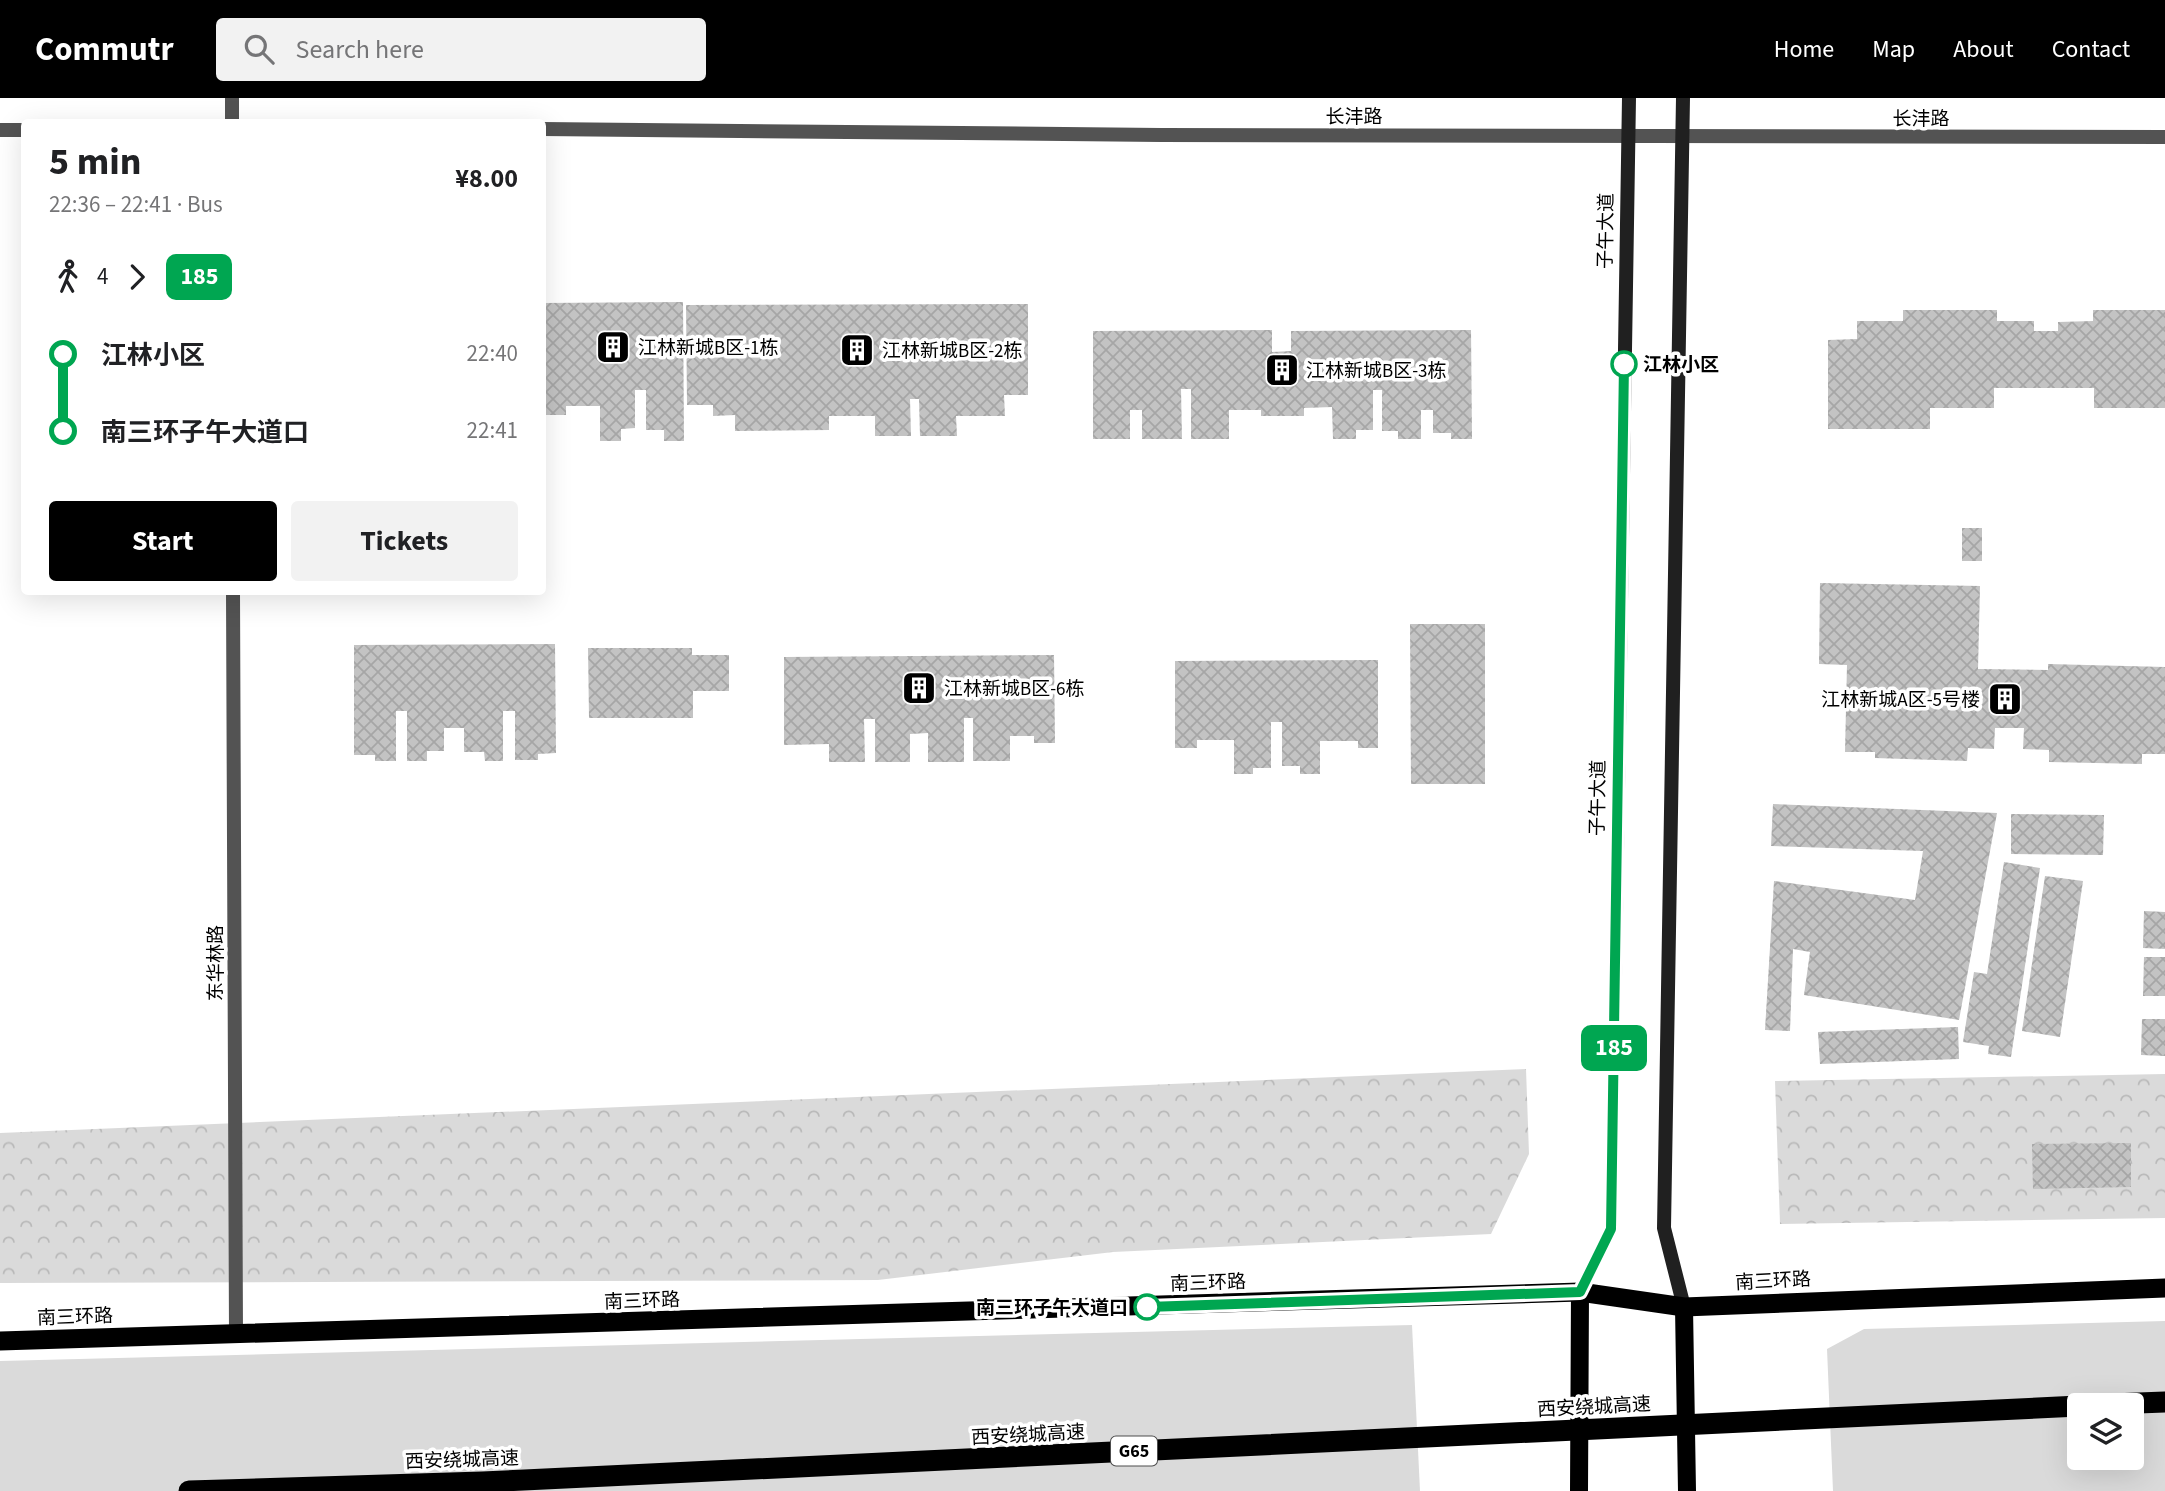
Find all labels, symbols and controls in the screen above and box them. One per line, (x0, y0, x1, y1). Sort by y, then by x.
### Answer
search box (216, 18, 706, 81)
text: Commutr (35, 26, 174, 73)
icon: search (240, 30, 278, 68)
text: Search here (296, 31, 424, 68)
text: Home (1774, 32, 1834, 67)
text: Map (1872, 32, 1915, 67)
text: About (1953, 32, 2014, 67)
text: Contact (2052, 32, 2130, 67)
street label: 长沣路 (1325, 104, 1383, 131)
street label: 长沣路 (1892, 106, 1950, 133)
text: 5 min (49, 135, 141, 189)
text: ¥8.00 (455, 160, 518, 197)
text: 22:36 – 22:41 · Bus (49, 188, 223, 221)
street label: 子午大道 (1592, 193, 1621, 269)
icon: walk (49, 258, 87, 296)
icon: forward (118, 258, 156, 296)
text: 185 (180, 259, 218, 294)
text: 4 (97, 260, 108, 293)
building icon: 江林新城B区-1栋 (594, 328, 632, 366)
building icon: 江林新城B区-2栋 (838, 331, 876, 369)
place label: 江林新城B区-1栋 (638, 335, 779, 362)
text: 江林小区 (101, 337, 205, 374)
text: 22:40 (467, 337, 518, 370)
place label: 江林新城B区-2栋 (882, 338, 1023, 365)
building icon: 江林新城B区-3栋 (1263, 351, 1301, 389)
marker: 江林小区 (1611, 351, 1637, 377)
place label: 江林小区 (1643, 352, 1719, 379)
place label: 江林新城B区-3栋 (1306, 358, 1447, 385)
text: 南三环子午大道口 (101, 414, 309, 451)
text: 22:41 (467, 414, 518, 447)
button: Start (49, 501, 277, 581)
button: Tickets (291, 501, 518, 581)
building icon: 江林新城B区-6栋 (900, 669, 938, 707)
place label: 江林新城B区-6栋 (944, 676, 1085, 703)
building icon: 江林新城A区-5号楼 (1986, 680, 2024, 718)
place label: 江林新城A区-5号楼 (1821, 687, 1980, 714)
street label: 子午大道 (1584, 760, 1613, 836)
street label: 东华林路 (203, 925, 230, 1001)
line badge: 185 (1574, 1025, 1654, 1071)
text: 185 (1595, 1030, 1633, 1065)
street label: 南三环路 (1734, 1266, 1812, 1297)
street label: 南三环路 (1170, 1269, 1247, 1298)
street label: 南三环路 (604, 1287, 681, 1316)
marker: 南三环子午大道口 (1134, 1294, 1160, 1320)
place label: 南三环子午大道口 (976, 1295, 1128, 1322)
street label: 南三环路 (37, 1303, 114, 1332)
street label: 西安绕城高速 (1536, 1391, 1652, 1424)
map controls (2067, 1393, 2144, 1470)
button: layers (2067, 1393, 2144, 1470)
street label: 西安绕城高速 (970, 1419, 1086, 1452)
road number: G65 (1111, 1436, 1157, 1466)
street label: 西安绕城高速 (405, 1445, 519, 1476)

